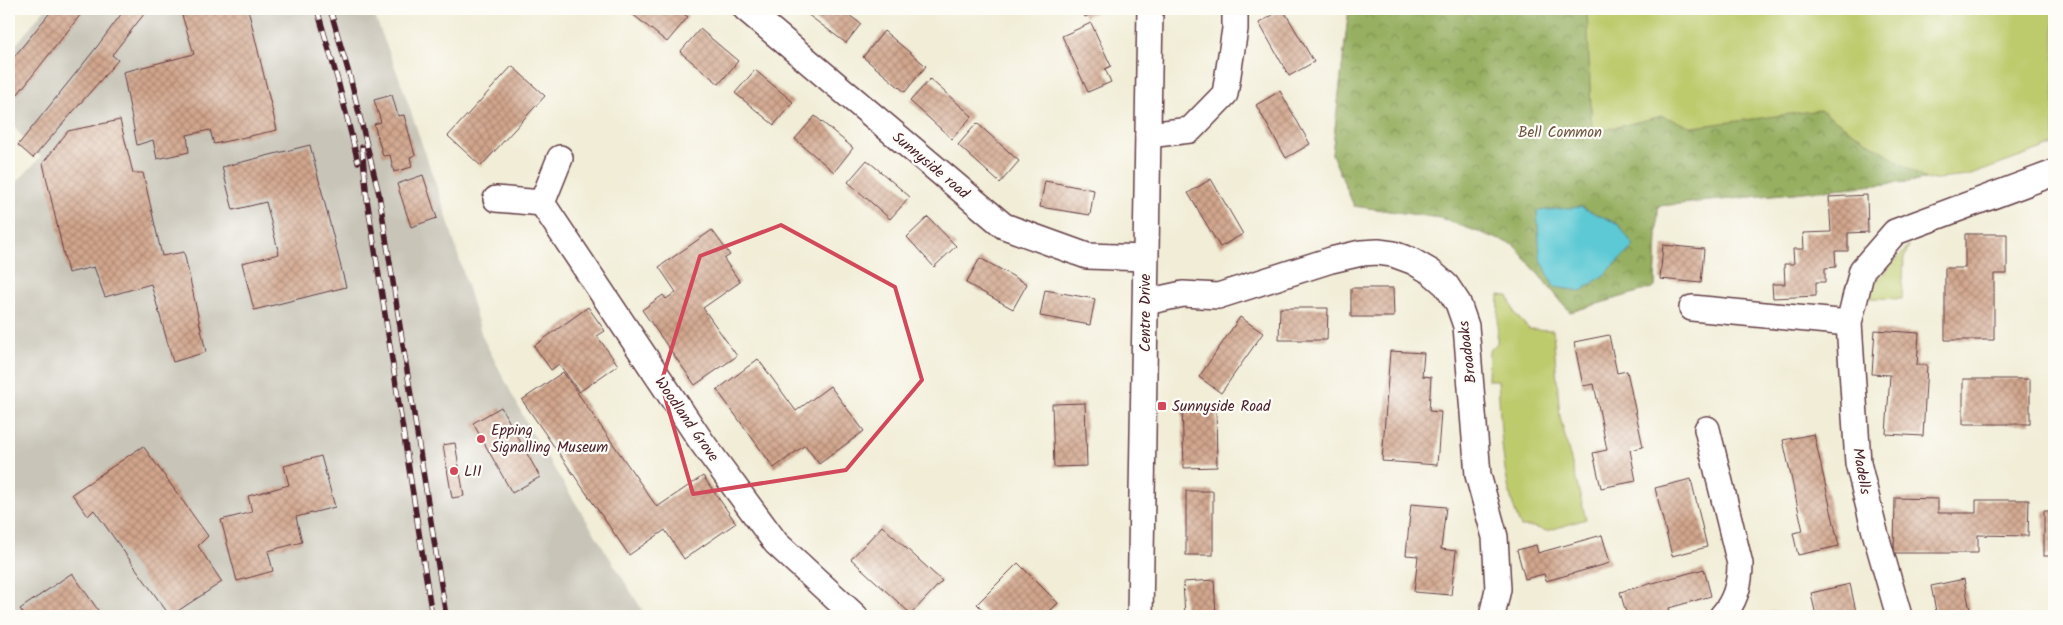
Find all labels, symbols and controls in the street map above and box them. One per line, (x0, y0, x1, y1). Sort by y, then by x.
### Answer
park label: Bell Common (1518, 121, 1602, 145)
street label: Sunnyside road (886, 126, 975, 206)
street label: Centre Drive (1134, 273, 1158, 352)
street label: Broadoaks (1452, 319, 1484, 385)
street label: Woodland Grove (648, 372, 725, 467)
place label: Sunnyside Road (1172, 395, 1271, 419)
marker: Sunnyside Road (1156, 400, 1168, 412)
place label: Epping Signalling Museum (491, 419, 608, 460)
marker: Epping Signalling Museum (475, 433, 487, 445)
street label: Madells (1845, 446, 1877, 497)
place label: L11 (464, 460, 482, 484)
marker: L11 (448, 465, 460, 477)

